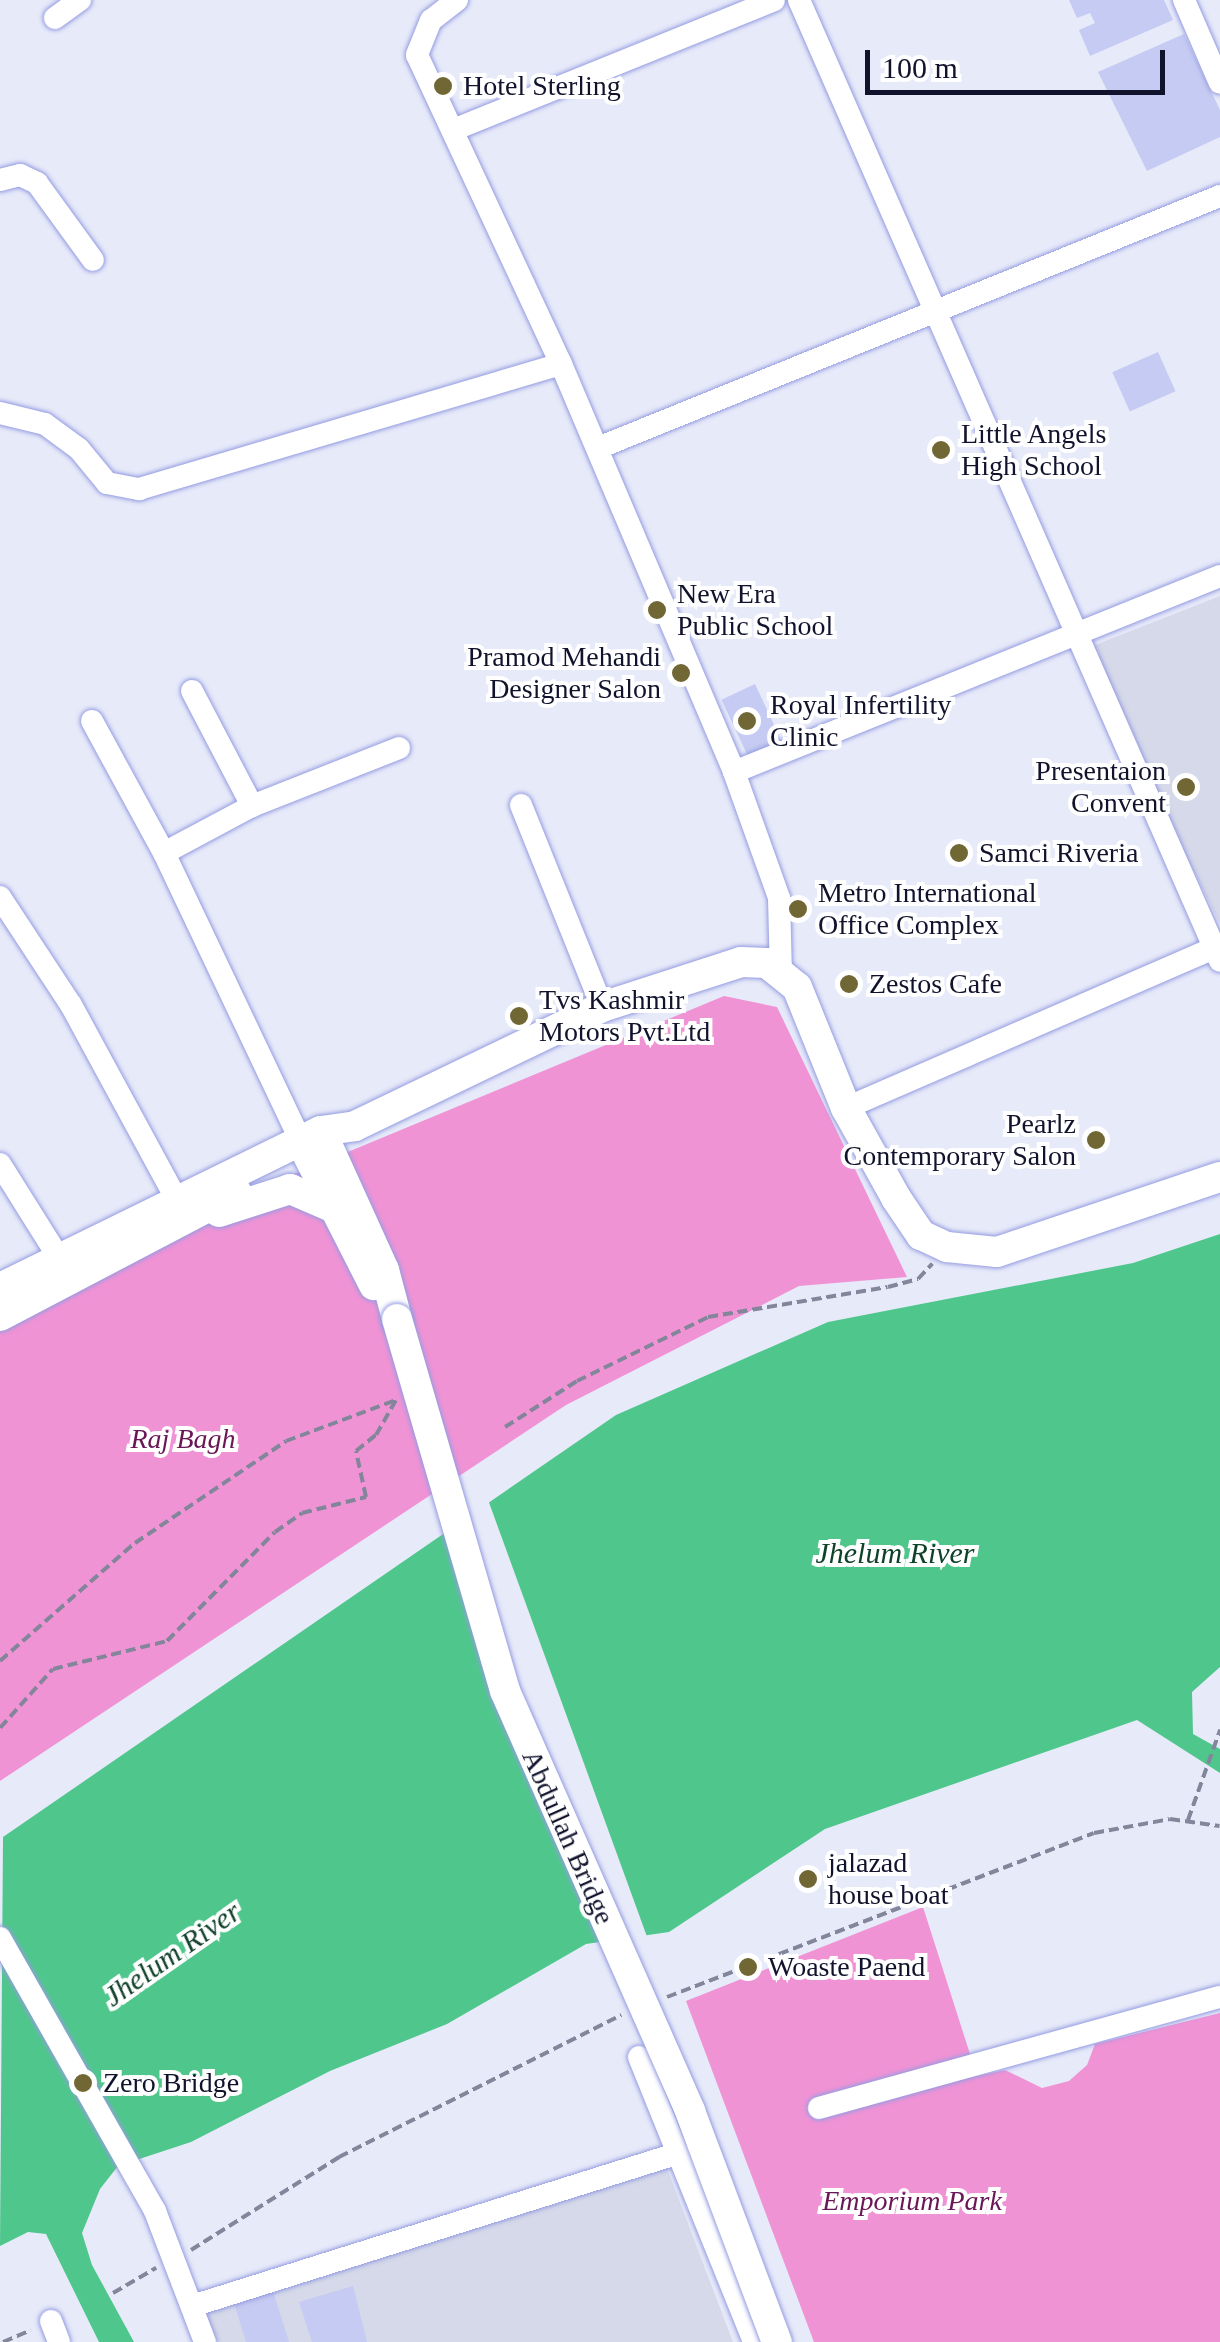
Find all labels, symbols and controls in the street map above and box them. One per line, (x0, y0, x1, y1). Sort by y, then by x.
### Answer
scale bar (870, 30, 1170, 92)
text: 100 m (882, 51, 958, 84)
place label: Hotel Sterling (463, 69, 621, 103)
marker: Hotel Sterling (432, 75, 454, 97)
place label: Little Angels High School (961, 417, 1108, 483)
marker: Little Angels High School (930, 439, 952, 461)
place label: New Era Public School (677, 577, 833, 643)
marker: New Era Public School (646, 599, 668, 621)
place label: Pramod Mehandi Designer Salon (467, 640, 661, 706)
marker: Pramod Mehandi Designer Salon (670, 662, 692, 684)
place label: Royal Infertility Clinic (770, 688, 951, 754)
marker: Royal Infertility Clinic (734, 708, 760, 734)
place label: Presentaion Convent (1035, 754, 1166, 820)
marker: Presentaion Convent (1175, 776, 1197, 798)
place label: Samci Riveria (979, 836, 1138, 870)
marker: Samci Riveria (948, 842, 970, 864)
place label: Metro International Office Complex (818, 876, 1036, 942)
marker: Metro International Office Complex (787, 898, 809, 920)
place label: Zestos Cafe (869, 967, 1002, 1001)
marker: Zestos Cafe (838, 973, 860, 995)
place label: Tvs Kashmir Motors Pvt.Ltd (539, 983, 710, 1049)
marker: Tvs Kashmir Motors Pvt.Ltd (508, 1005, 530, 1027)
place label: Pearlz Contemporary Salon (843, 1107, 1076, 1173)
marker: Pearlz Contemporary Salon (1085, 1129, 1107, 1151)
park label: Raj Bagh (131, 1422, 235, 1456)
water label: Jhelum River (815, 1535, 975, 1571)
street label: Abdullah Bridge (515, 1745, 621, 1929)
place label: jalazad house boat (828, 1846, 949, 1912)
marker: jalazad house boat (797, 1868, 819, 1890)
water label: Jhelum River (97, 1894, 247, 2014)
place label: Woaste Paend (768, 1950, 925, 1984)
marker: Woaste Paend (737, 1956, 759, 1978)
place label: Zero Bridge (103, 2066, 239, 2100)
marker: Zero Bridge (72, 2072, 94, 2094)
park label: Emporium Park (822, 2184, 1002, 2218)

